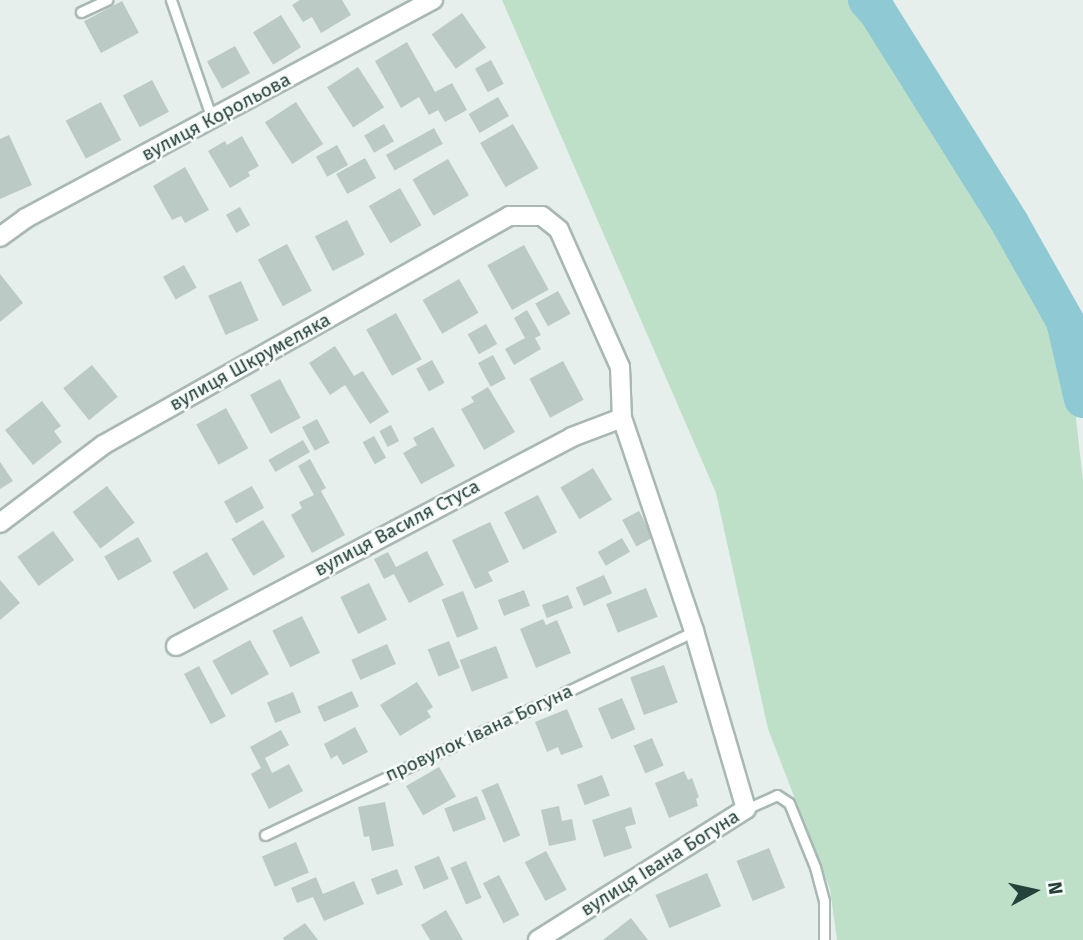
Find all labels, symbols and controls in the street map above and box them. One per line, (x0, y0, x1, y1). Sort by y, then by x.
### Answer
street label: вулиця Корольова (138, 68, 294, 166)
street label: вулиця Шкрумеляка (165, 308, 335, 416)
street label: вулиця Василя Стуса (310, 475, 484, 581)
street label: провулок Івана Богуна (382, 679, 576, 787)
street label: вулиця Івана Богуна (576, 805, 744, 921)
north arrow (999, 856, 1069, 926)
text: N (1043, 880, 1068, 896)

